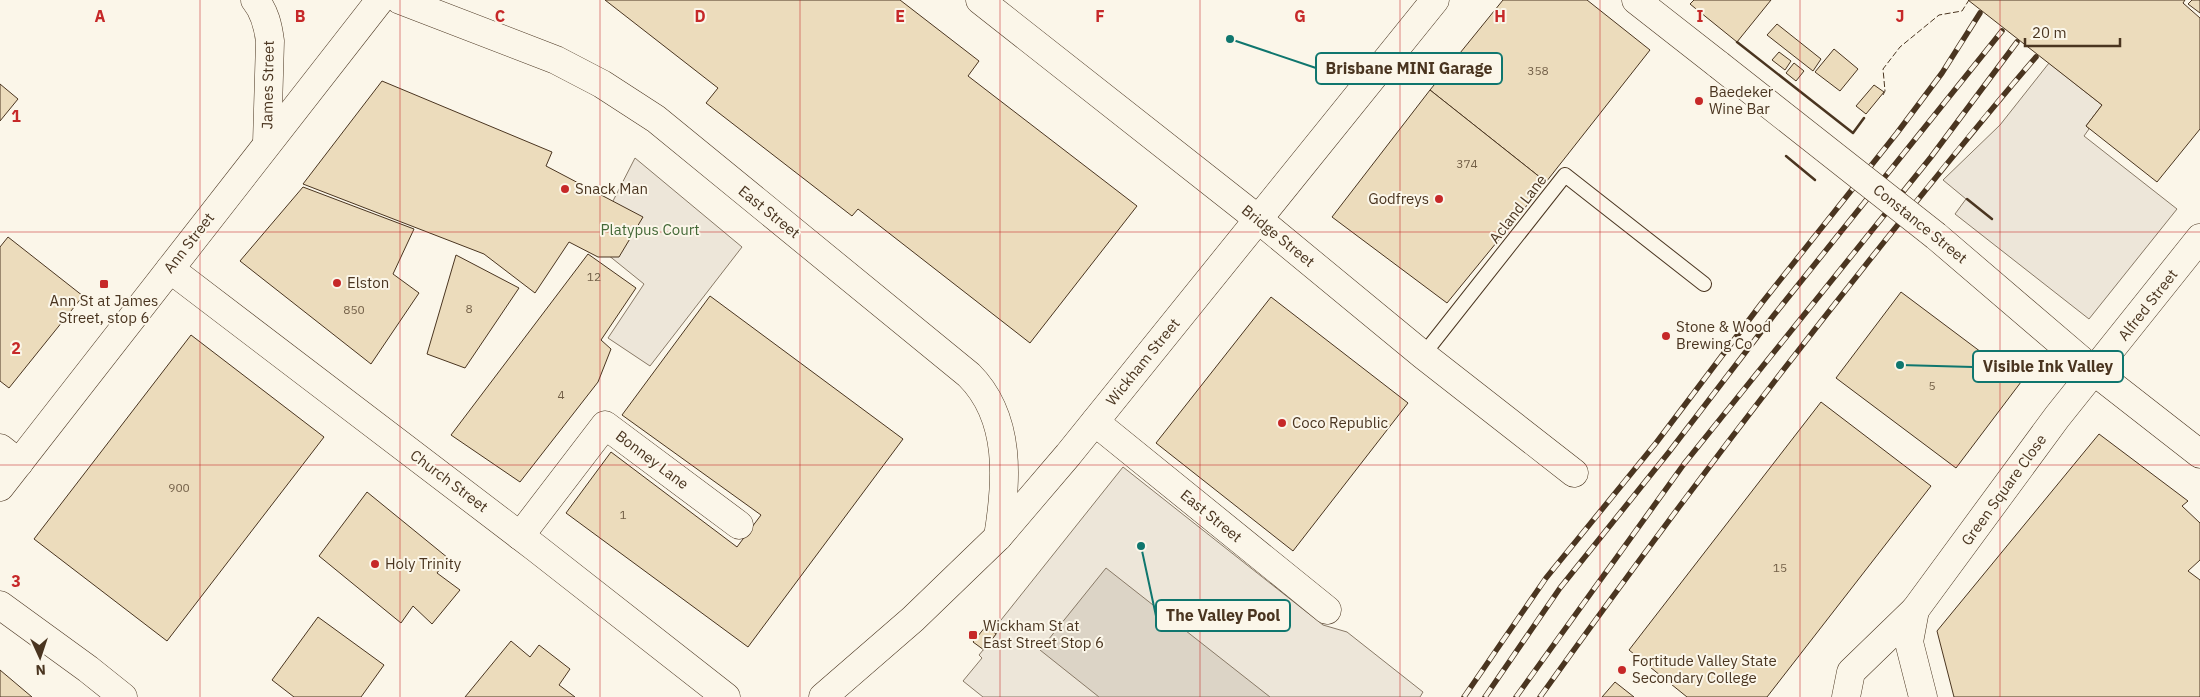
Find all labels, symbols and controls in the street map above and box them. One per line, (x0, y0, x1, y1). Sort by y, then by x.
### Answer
text: A (95, 6, 106, 26)
text: B (295, 6, 306, 26)
text: C (495, 6, 505, 26)
text: D (694, 6, 706, 26)
text: E (895, 6, 905, 26)
text: F (1095, 6, 1105, 26)
text: G (1294, 6, 1306, 26)
text: H (1494, 6, 1506, 26)
text: I (1697, 6, 1704, 26)
text: J (1896, 6, 1904, 26)
scale bar (2025, 15, 2120, 47)
text: 20 m (2032, 23, 2067, 42)
street label: James Street (257, 40, 278, 130)
callout: Brisbane MINI Garage (1316, 53, 1502, 84)
text: Brisbane MINI Garage (1326, 58, 1492, 78)
house number: 358 (1527, 63, 1549, 78)
place label: Baedeker Wine Bar (1709, 82, 1774, 118)
marker: Baedeker Wine Bar (1693, 95, 1705, 107)
text: 1 (11, 106, 21, 126)
house number: 374 (1456, 156, 1478, 171)
street label: Acland Lane (1485, 170, 1550, 247)
place label: Snack Man (575, 179, 648, 198)
street label: Constance Street (1869, 180, 1971, 267)
street label: East Street (735, 181, 804, 242)
marker: Snack Man (559, 183, 571, 195)
place label: Godfreys (1368, 189, 1429, 208)
marker: Godfreys (1433, 193, 1445, 205)
street label: Bridge Street (1238, 200, 1319, 271)
street label: Ann Street (159, 209, 218, 277)
park label: Platypus Court (600, 220, 700, 239)
street label: Alfred Street (2114, 265, 2181, 344)
house number: 12 (587, 269, 601, 284)
place label: Elston (347, 273, 389, 292)
marker: Elston (331, 277, 343, 289)
marker: Ann St at James Street, stop 6 (98, 278, 110, 290)
place label: Ann St at James Street, stop 6 (50, 291, 158, 327)
house number: 8 (465, 301, 473, 316)
house number: 850 (343, 302, 365, 317)
street label: Wickham Street (1102, 314, 1184, 409)
place label: Stone & Wood Brewing Co (1676, 317, 1771, 353)
marker: Stone & Wood Brewing Co (1660, 330, 1672, 342)
text: 2 (11, 338, 21, 358)
callout: Visible Ink Valley (1973, 351, 2123, 382)
text: Visible Ink Valley (1983, 356, 2114, 376)
house number: 5 (1928, 378, 1936, 393)
house number: 4 (557, 387, 565, 402)
place label: Coco Republic (1292, 413, 1388, 432)
marker: Coco Republic (1276, 417, 1288, 429)
street label: Bonney Lane (612, 426, 693, 493)
street label: Green Square Close (1957, 430, 2050, 549)
street label: Church Street (407, 445, 492, 516)
house number: 900 (168, 480, 190, 495)
street label: East Street (1177, 485, 1246, 546)
house number: 1 (619, 507, 627, 522)
place label: Holy Trinity (385, 554, 462, 573)
marker: Holy Trinity (369, 558, 381, 570)
house number: 15 (1773, 560, 1787, 575)
text: 3 (11, 571, 21, 591)
callout: The Valley Pool (1156, 600, 1290, 631)
text: The Valley Pool (1166, 605, 1280, 625)
place label: Wickham St at East Street Stop 6 (983, 616, 1104, 652)
marker: Wickham St at East Street Stop 6 (967, 629, 979, 641)
north arrow (15, 632, 65, 682)
place label: Fortitude Valley State Secondary College (1632, 651, 1777, 687)
text: N (35, 661, 46, 679)
marker: Fortitude Valley State Secondary College (1616, 664, 1628, 676)

